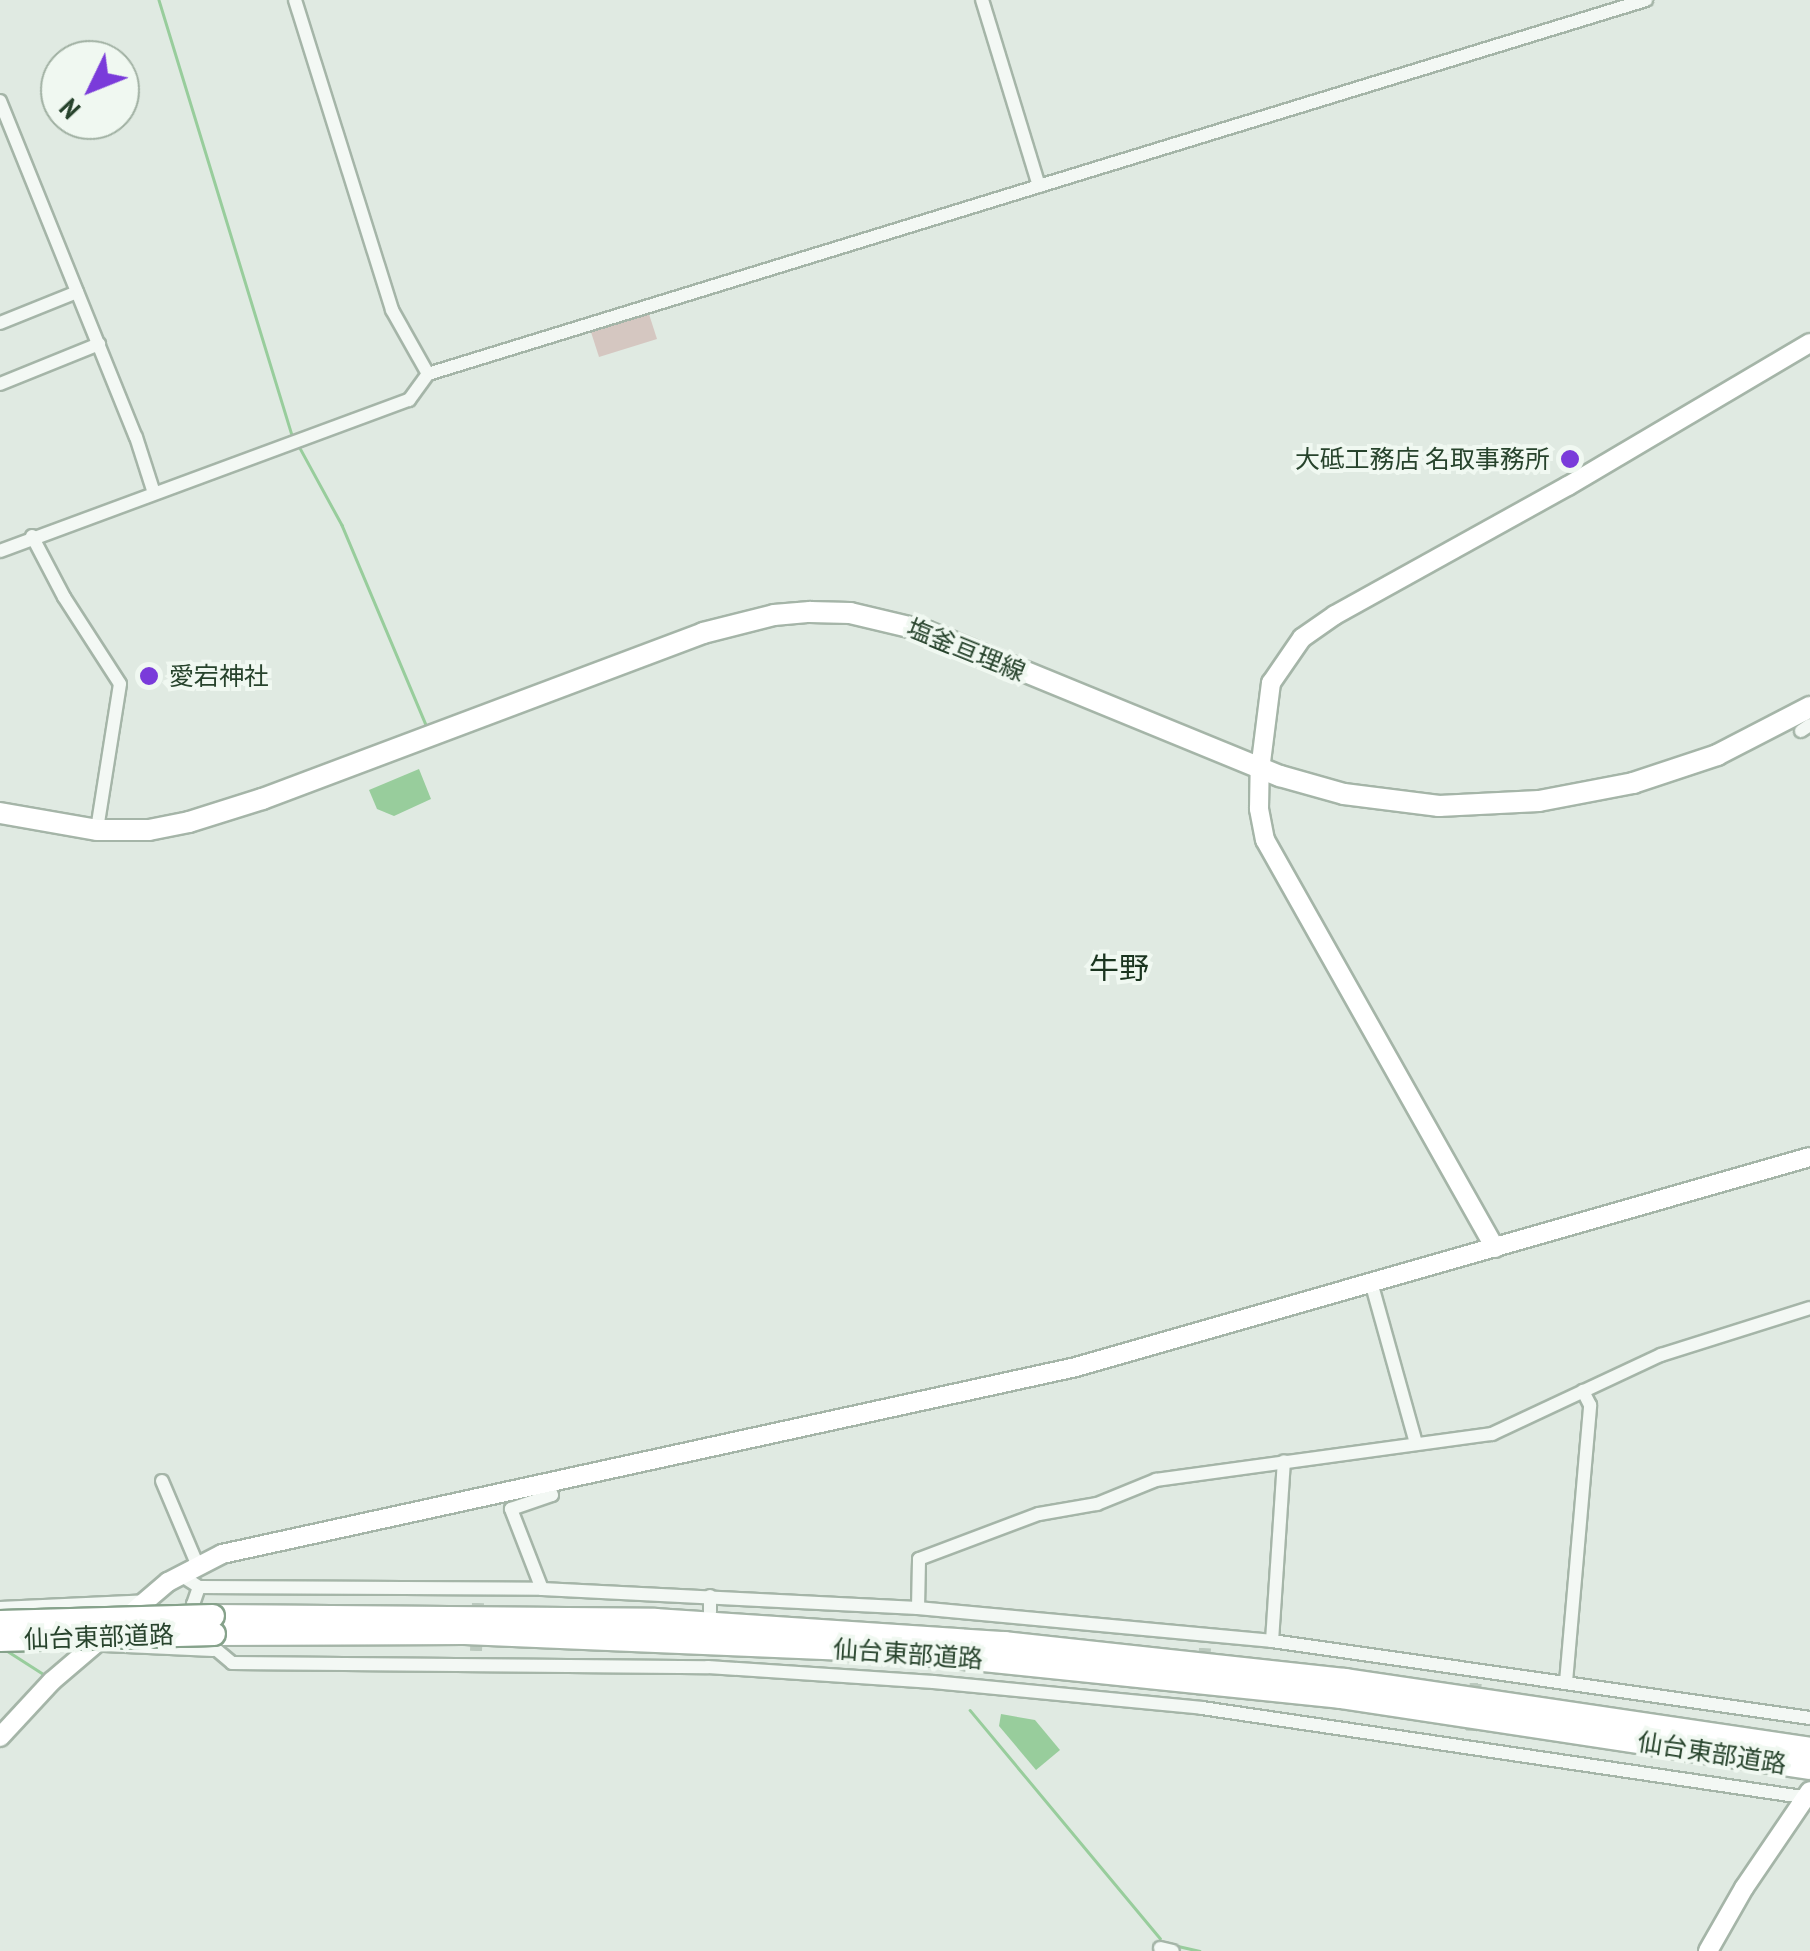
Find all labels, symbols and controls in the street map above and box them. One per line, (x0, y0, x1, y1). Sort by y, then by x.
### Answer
north arrow (40, 40, 140, 140)
text: N (50, 91, 88, 128)
place label: 大砥工務店 名取事務所 (1295, 444, 1550, 474)
marker: 大砥工務店 名取事務所 (1559, 448, 1581, 470)
street label: 塩釜亘理線 (902, 613, 1030, 687)
place label: 愛宕神社 (169, 661, 269, 691)
marker: 愛宕神社 (138, 665, 160, 687)
district label: 牛野 (1089, 950, 1149, 986)
street label: 仙台東部道路 (24, 1619, 174, 1655)
street label: 仙台東部道路 (832, 1634, 984, 1674)
street label: 仙台東部道路 (1636, 1726, 1788, 1780)

